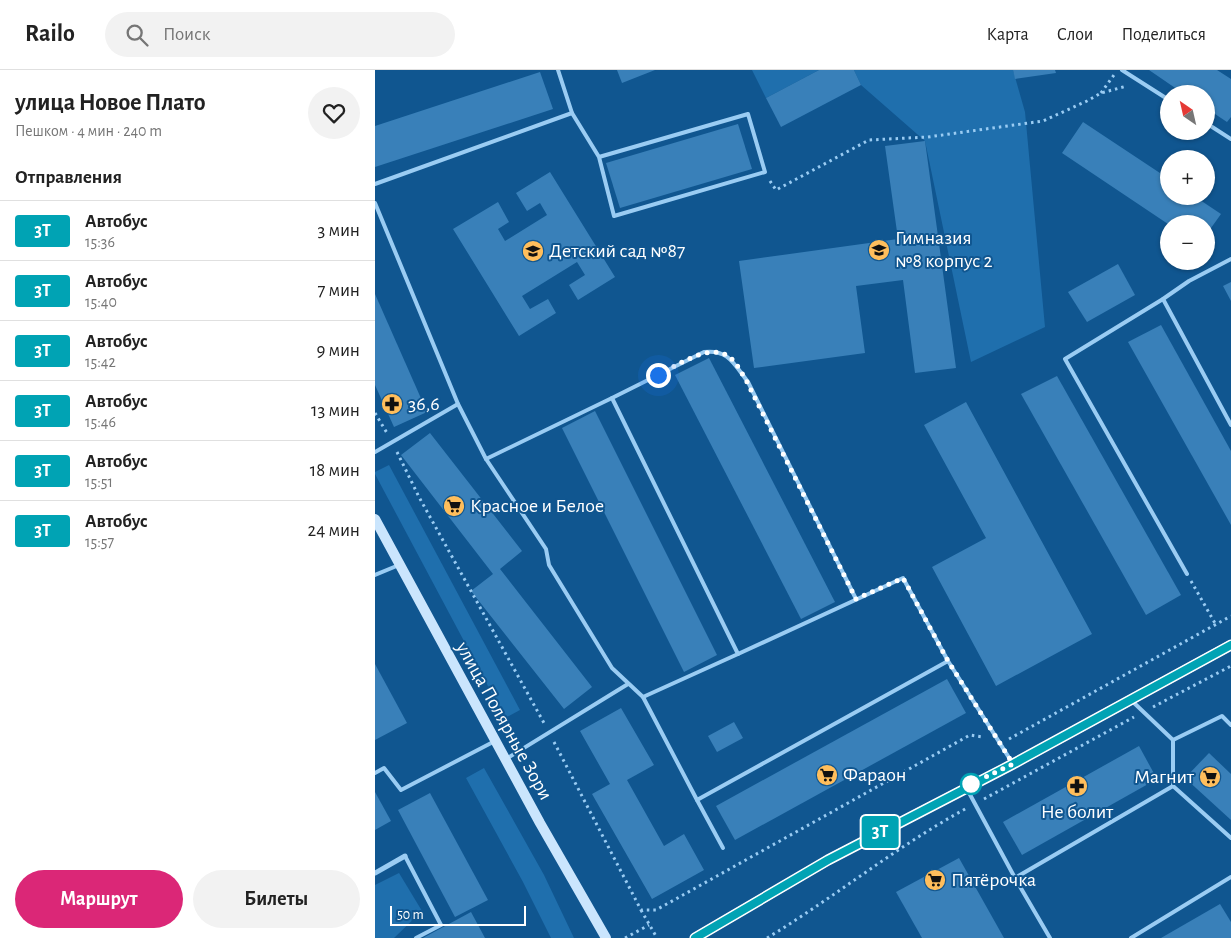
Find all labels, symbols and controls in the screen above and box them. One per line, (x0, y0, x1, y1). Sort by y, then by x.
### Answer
search box (105, 12, 455, 57)
icon: search (123, 21, 151, 49)
text: Railo (25, 22, 75, 46)
text: Поиск (163, 25, 210, 44)
text: Карта (987, 26, 1029, 44)
text: Слои (1057, 26, 1093, 44)
text: Поделиться (1121, 26, 1206, 44)
north arrow (1160, 85, 1215, 140)
map controls (1160, 85, 1215, 270)
button: heart (308, 87, 360, 139)
text: улица Новое Плато (15, 91, 206, 115)
text: Пешком · 4 мин · 240 m (15, 123, 162, 139)
button: + (1160, 150, 1215, 205)
text: Отправления (15, 168, 122, 187)
text: Автобус (85, 212, 148, 231)
button: − (1160, 215, 1215, 270)
text: 3 мин (317, 221, 360, 240)
text: 3Т (34, 222, 51, 240)
place label: Гимназия №8 корпус 2 (895, 228, 993, 271)
text: 15:36 (85, 234, 115, 250)
school or university icon: Гимназия №8 корпус 2 (867, 238, 891, 262)
school or university icon: Детский сад №87 (521, 239, 545, 263)
place label: Детский сад №87 (549, 241, 685, 261)
text: Автобус (85, 272, 148, 291)
text: 7 мин (317, 281, 360, 300)
text: 3Т (34, 282, 51, 300)
text: 15:40 (85, 294, 117, 310)
text: Автобус (85, 332, 148, 351)
text: 9 мин (316, 341, 360, 360)
text: 3Т (34, 342, 51, 360)
text: 15:42 (85, 354, 116, 370)
your location (646, 363, 671, 388)
text: Автобус (85, 392, 148, 411)
pharmacy icon: 36,6 (380, 392, 404, 416)
place label: 36,6 (408, 394, 440, 414)
text: 13 мин (311, 401, 360, 420)
text: 3Т (34, 402, 51, 420)
text: 15:46 (85, 414, 116, 430)
text: Автобус (85, 452, 148, 471)
text: 18 мин (310, 461, 360, 480)
text: 3Т (34, 462, 51, 480)
text: 15:51 (85, 474, 113, 490)
supermarket icon: Красное и Белое (442, 494, 466, 518)
place label: Красное и Белое (470, 496, 604, 516)
text: Автобус (85, 512, 148, 531)
text: 24 мин (308, 521, 360, 540)
text: 3Т (34, 522, 51, 540)
text: 15:57 (85, 534, 114, 550)
street label: улица Полярные Зори (452, 638, 556, 803)
supermarket icon: Фараон (815, 763, 839, 787)
place label: Фараон (843, 765, 907, 785)
supermarket icon: Магнит (1198, 765, 1222, 789)
place label: Магнит (1134, 767, 1195, 787)
unlabelled marker (960, 773, 982, 795)
pharmacy icon: Не болит (1065, 774, 1089, 798)
place label: Не болит (1041, 802, 1114, 822)
line badge: 3Т (857, 816, 903, 848)
text: 3Т (872, 823, 888, 841)
supermarket icon: Пятёрочка (923, 868, 947, 892)
button: Маршрут (15, 870, 183, 928)
button: Билеты (193, 870, 360, 928)
place label: Пятёрочка (951, 870, 1036, 890)
scale bar (390, 903, 526, 926)
text: 50 m (397, 908, 424, 922)

